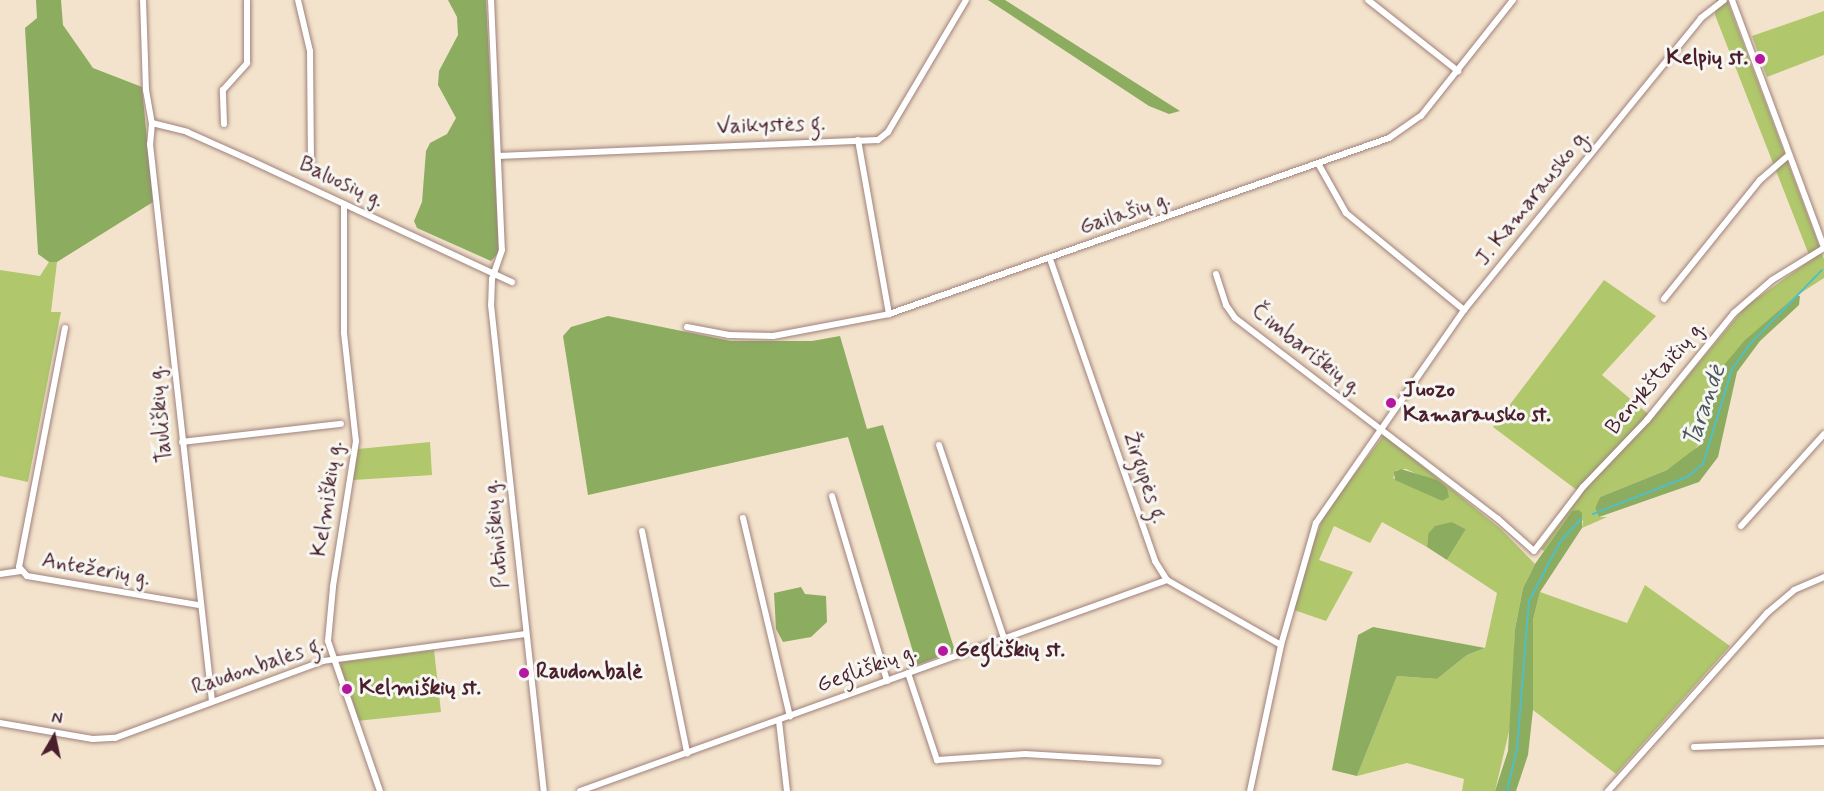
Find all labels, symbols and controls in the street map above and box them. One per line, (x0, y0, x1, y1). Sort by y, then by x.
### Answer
place label: Kelpių st. (1666, 46, 1748, 72)
marker: Kelpių st. (1753, 52, 1767, 66)
street label: Vaikystės g. (717, 111, 825, 141)
street label: J. Kamarausko g. (1471, 125, 1595, 271)
street label: Baluosių g. (294, 152, 388, 214)
street label: Gailašių g. (1076, 186, 1174, 242)
street label: Čimbariškių g. (1245, 298, 1367, 402)
street label: Benykštaičių g. (1601, 315, 1711, 441)
water label: Tarandė (1678, 361, 1732, 451)
street label: Tauliškių g. (143, 364, 179, 464)
place label: Juozo Kamarausko st. (1403, 377, 1551, 428)
marker: Juozo Kamarausko st. (1384, 396, 1398, 410)
street label: Žirgupės g. (1116, 429, 1172, 527)
street label: Kelmiškių g. (307, 439, 349, 559)
street label: Putiniškių g. (478, 478, 516, 590)
street label: Antežerių g. (40, 547, 152, 593)
street label: Raudonbalės g. (189, 632, 327, 702)
place label: Gegliškių st. (955, 638, 1065, 664)
street label: Gegliškių g. (813, 639, 921, 699)
marker: Gegliškių st. (936, 644, 950, 658)
place label: Raudonbalė (536, 660, 643, 686)
marker: Raudonbalė (517, 666, 531, 680)
place label: Kelmiškių st. (359, 676, 481, 702)
marker: Kelmiškių st. (340, 682, 354, 696)
north arrow (24, 707, 84, 767)
text: N (50, 708, 64, 730)

